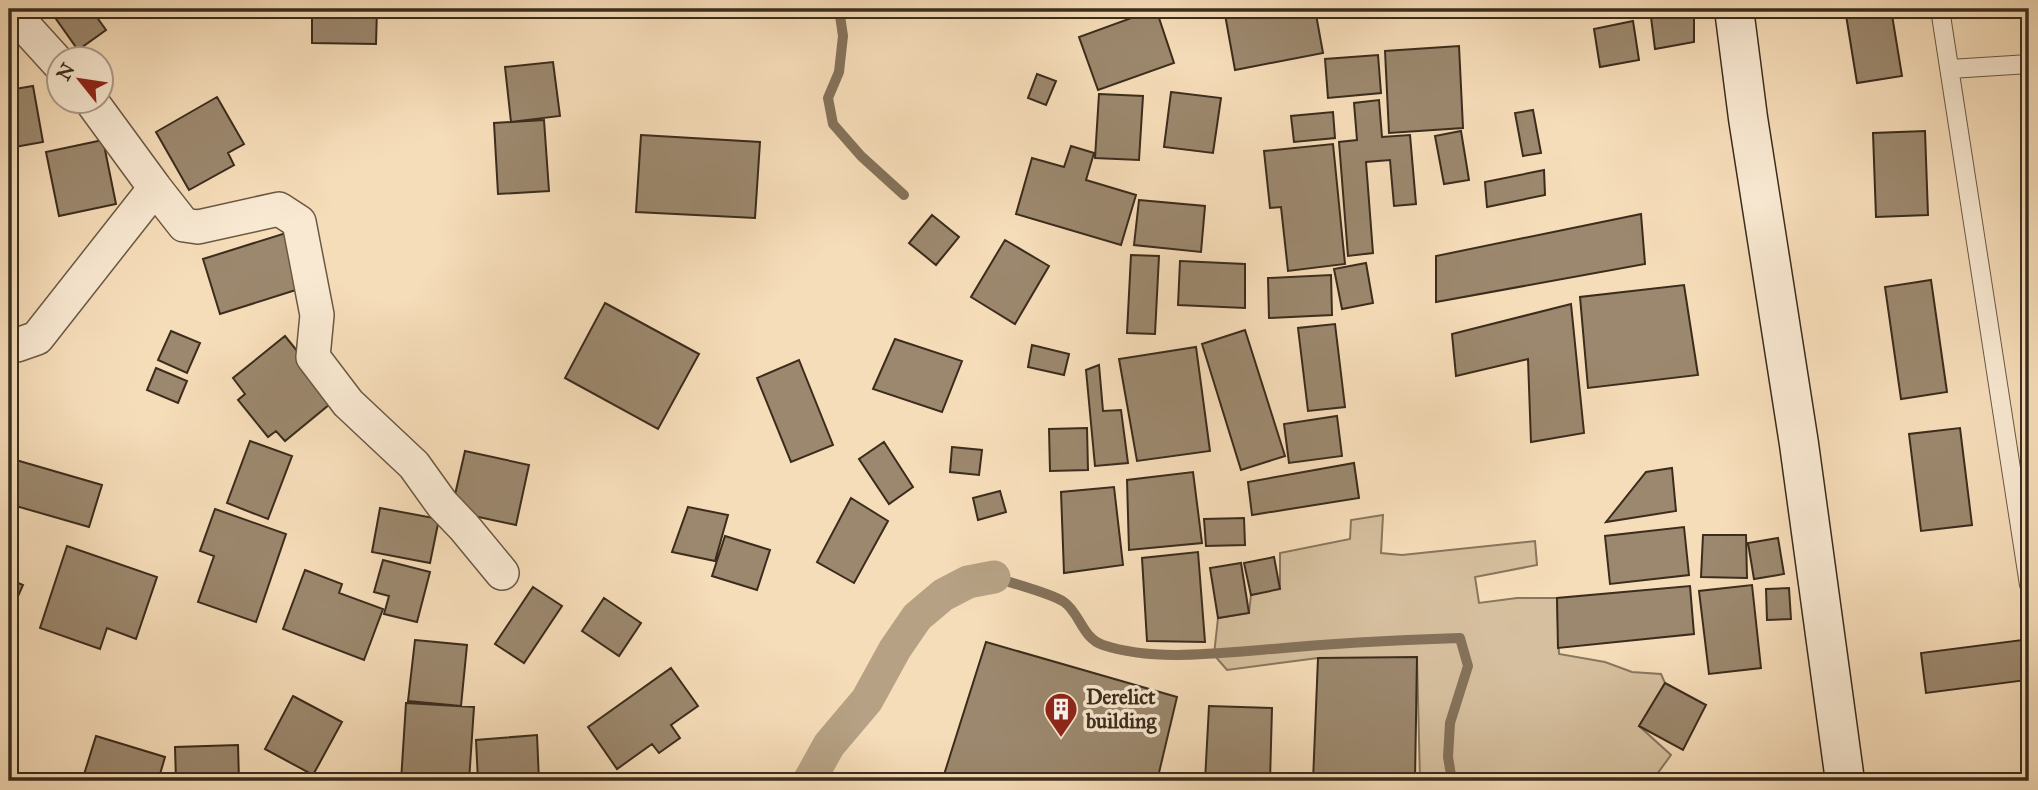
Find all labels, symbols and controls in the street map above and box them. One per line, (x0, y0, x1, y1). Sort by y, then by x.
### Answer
north arrow (46, 46, 116, 116)
text: N (52, 59, 80, 84)
place label: Derelict building (1085, 684, 1157, 734)
building icon: Derelict building (1042, 690, 1080, 739)

